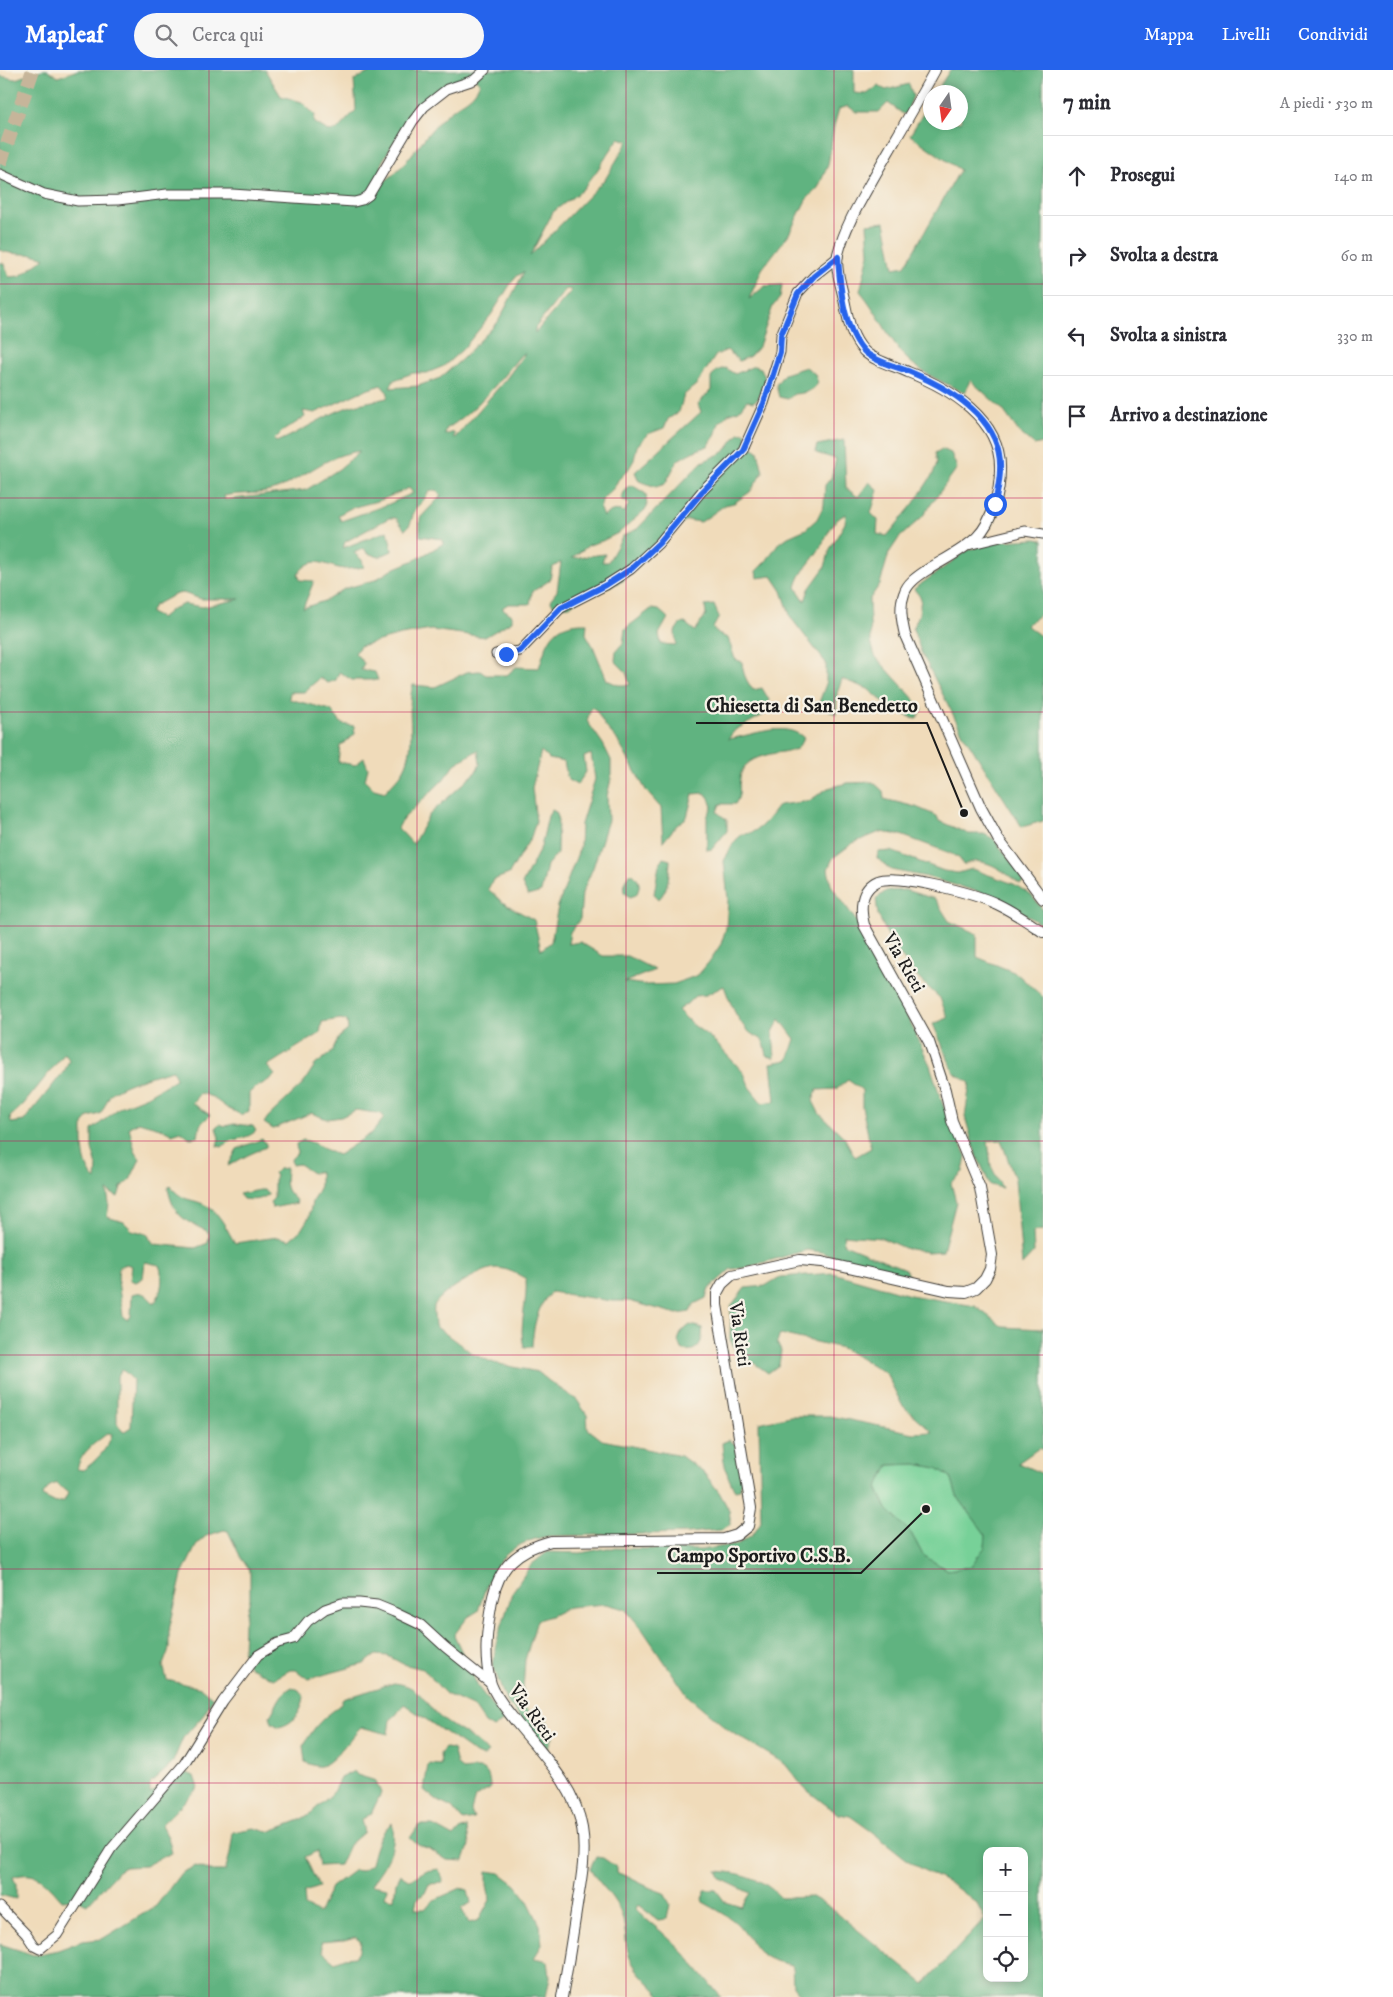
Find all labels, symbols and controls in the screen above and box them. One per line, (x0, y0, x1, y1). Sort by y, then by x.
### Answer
search box (134, 13, 484, 58)
text: Mapleaf (25, 20, 104, 50)
icon: search (152, 21, 180, 49)
text: Cerca qui (192, 24, 263, 47)
text: Mappa (1144, 24, 1194, 46)
text: Livelli (1222, 24, 1270, 46)
text: Condividi (1298, 24, 1368, 46)
north arrow (923, 85, 968, 130)
text: 7 min (1063, 90, 1111, 116)
text: A piedi · 530 m (1280, 93, 1373, 113)
icon: ahead (1063, 162, 1091, 190)
text: Prosegui (1110, 164, 1175, 187)
text: 140 m (1334, 166, 1373, 186)
icon: right (1063, 242, 1091, 270)
text: Svolta a destra (1110, 244, 1218, 267)
text: 60 m (1341, 246, 1373, 266)
icon: left (1063, 322, 1091, 350)
text: Svolta a sinistra (1110, 324, 1227, 347)
text: 330 m (1337, 326, 1373, 346)
icon: arrive (1063, 402, 1091, 430)
text: Arrivo a destinazione (1110, 404, 1268, 427)
route start (984, 493, 1007, 516)
route end (495, 643, 518, 666)
callout: Chiesetta di San Benedetto (696, 688, 927, 723)
text: Chiesetta di San Benedetto (706, 694, 918, 719)
street label: Via Rieti (877, 928, 930, 997)
street label: Via Rieti (723, 1299, 755, 1368)
callout: Campo Sportivo C.S.B. (657, 1538, 861, 1573)
text: Campo Sportivo C.S.B. (667, 1544, 851, 1569)
street label: Via Rieti (503, 1679, 560, 1746)
map controls (983, 1847, 1028, 1982)
button: + (983, 1847, 1028, 1892)
button: − (983, 1892, 1028, 1937)
button: locate (983, 1937, 1028, 1982)

